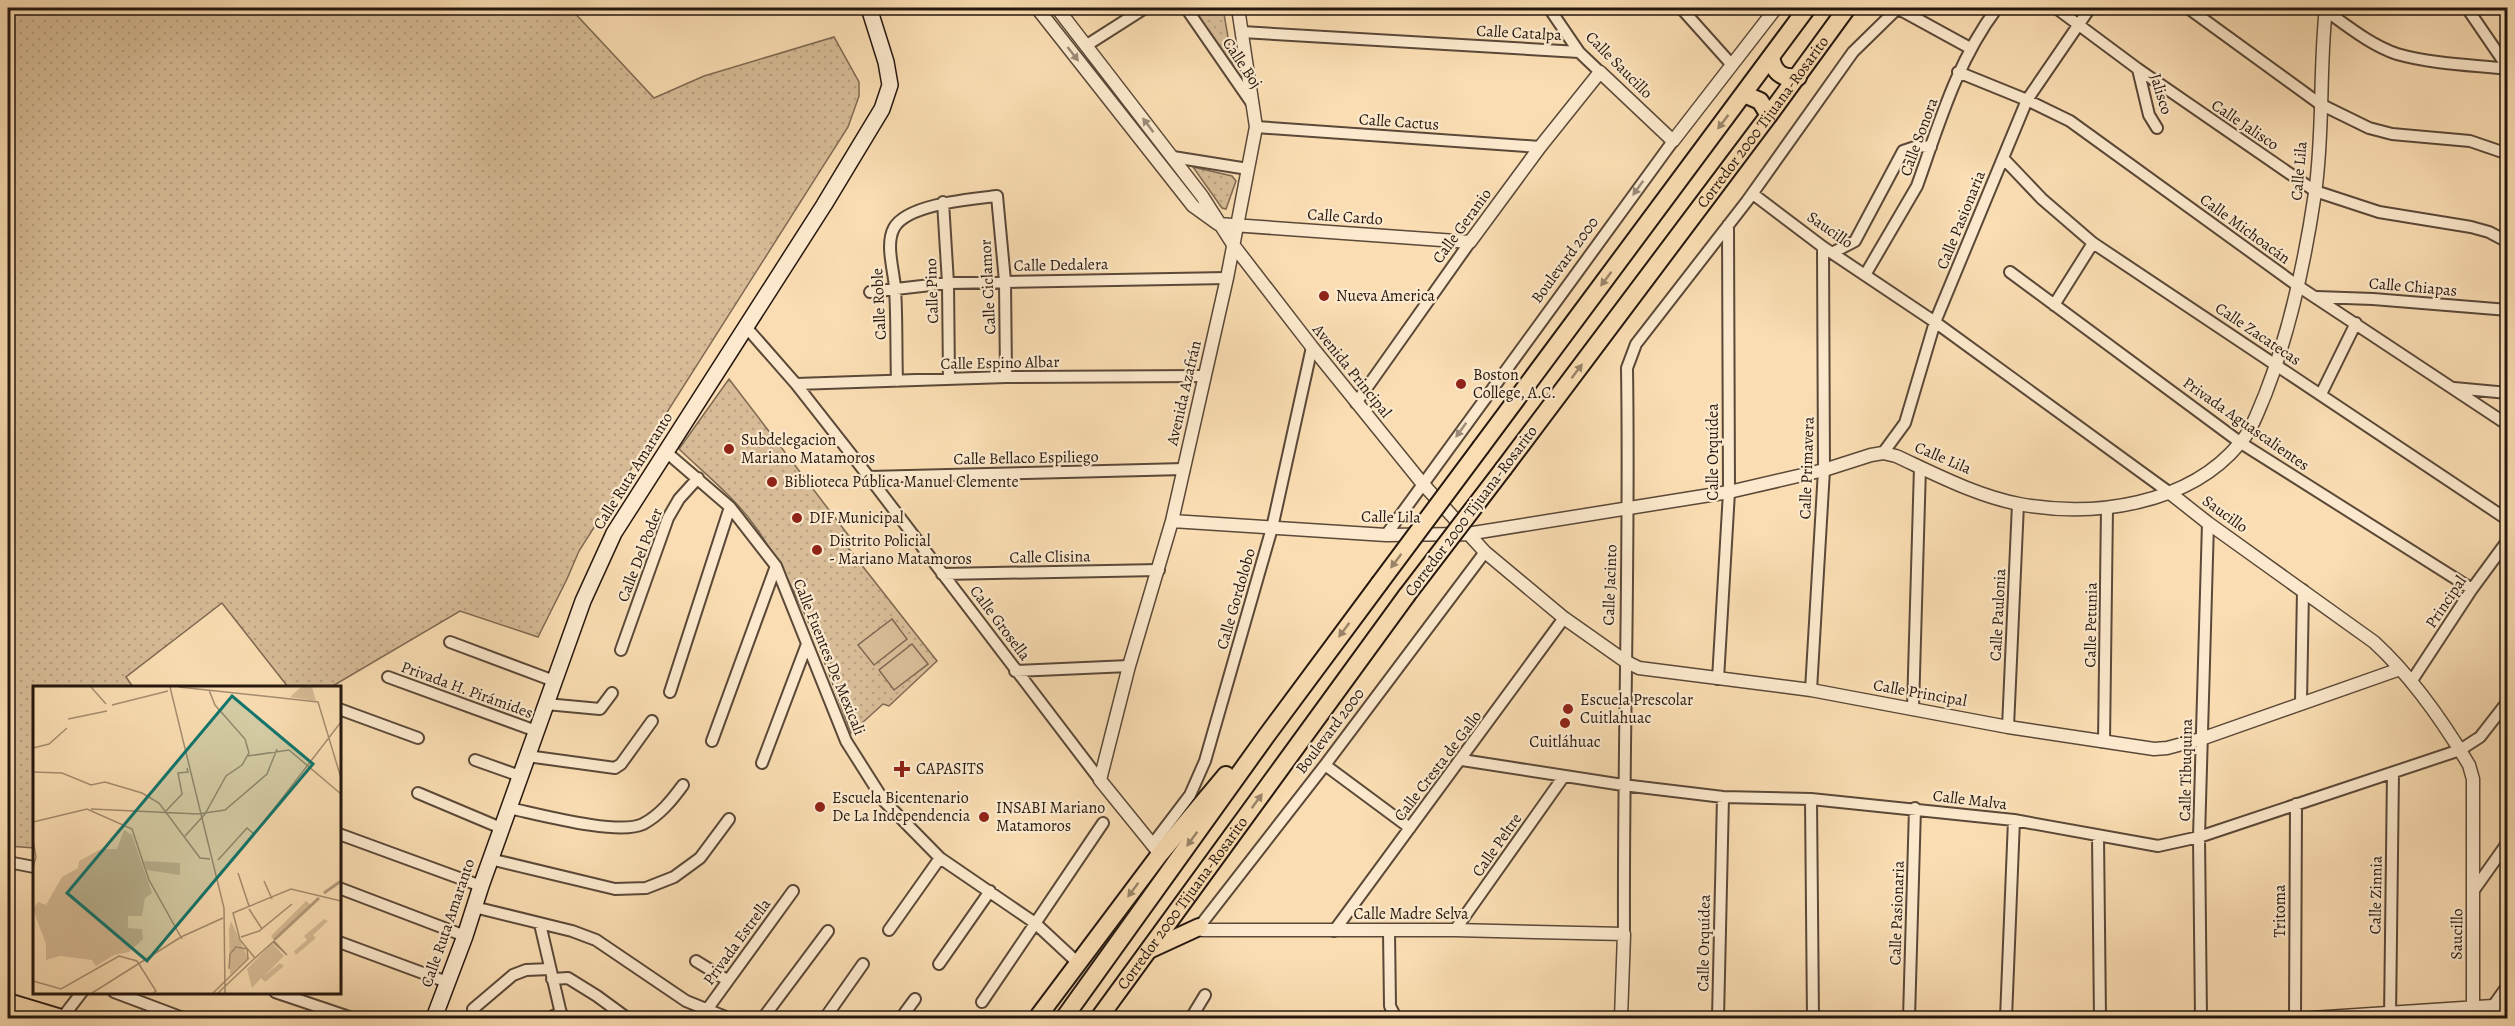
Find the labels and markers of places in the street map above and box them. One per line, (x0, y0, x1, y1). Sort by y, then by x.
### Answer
place label: Nueva America (1336, 285, 1436, 307)
marker: Nueva America (1317, 289, 1331, 303)
place label: Boston College, A.C. (1473, 364, 1556, 404)
marker: Boston College, A.C. (1454, 377, 1468, 391)
place label: Subdelegacion Mariano Matamoros (741, 429, 875, 469)
marker: Subdelegacion Mariano Matamoros (722, 442, 736, 456)
place label: Biblioteca Pública Manuel Clemente (784, 471, 1019, 493)
marker: Biblioteca Pública Manuel Clemente (765, 475, 779, 489)
place label: DIF Municipal (809, 507, 904, 529)
marker: DIF Municipal (790, 511, 804, 525)
place label: Distrito Policial - Mariano Matamoros (829, 530, 972, 570)
marker: Distrito Policial - Mariano Matamoros (810, 543, 824, 557)
place label: Escuela Prescolar Cuitlahuac (1580, 689, 1693, 729)
marker: Escuela Prescolar Cuitlahuac (1561, 702, 1575, 716)
marker: Cuitláhuac (1558, 716, 1572, 730)
place label: Cuitláhuac (1529, 731, 1601, 753)
place label: CAPASITS (916, 758, 984, 780)
marker: CAPASITS (893, 760, 911, 778)
place label: Escuela Bicentenario De La Independencia (832, 787, 971, 827)
place label: INSABI Mariano Matamoros (996, 797, 1105, 837)
marker: Escuela Bicentenario De La Independencia (813, 800, 827, 814)
marker: INSABI Mariano Matamoros (977, 810, 991, 824)

